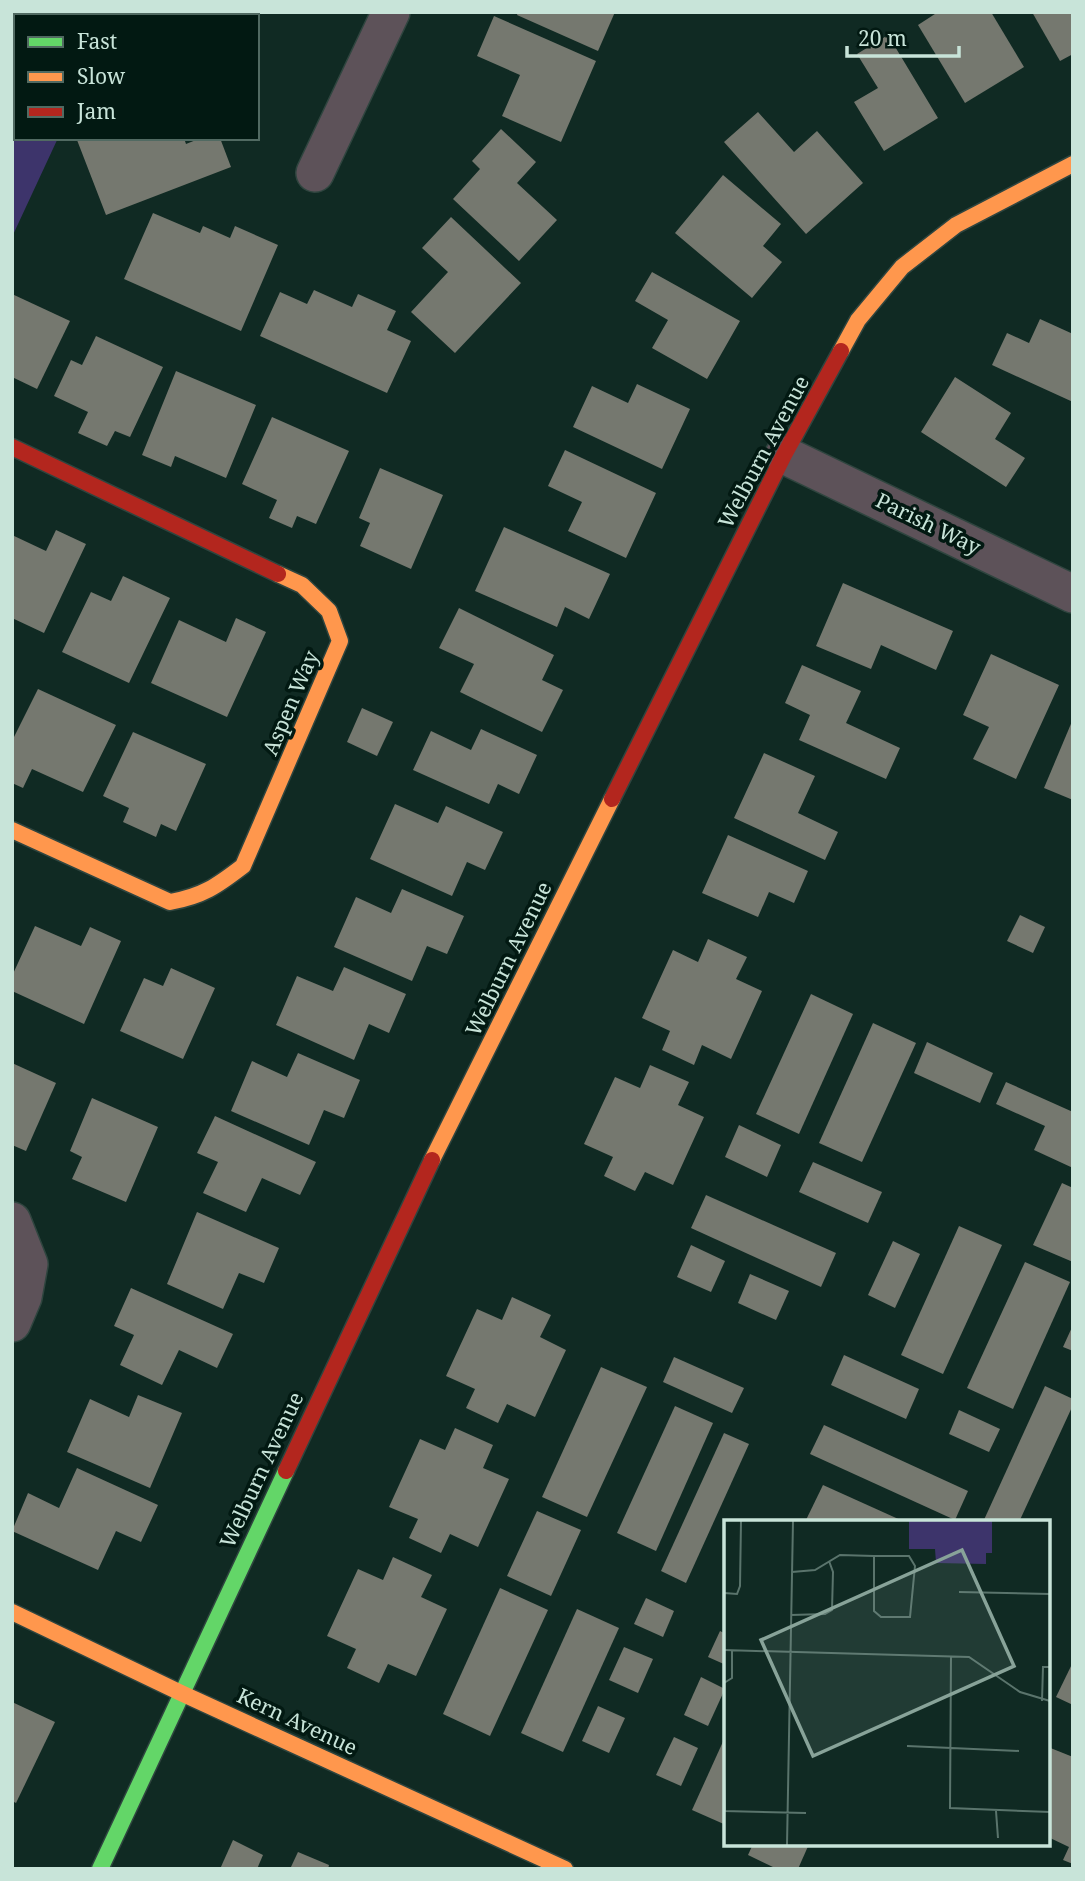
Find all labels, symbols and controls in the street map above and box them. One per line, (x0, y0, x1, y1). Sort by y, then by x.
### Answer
legend (14, 14, 259, 140)
scale bar (847, 14, 959, 58)
text: 20 m (858, 24, 907, 52)
text: Fast (77, 27, 117, 55)
text: Slow (77, 62, 126, 90)
text: Jam (76, 97, 116, 125)
street label: Welburn Avenue (711, 371, 815, 533)
street label: Parish Way (871, 486, 986, 561)
street label: Aspen Way (255, 646, 325, 759)
street label: Welburn Avenue (459, 877, 558, 1040)
street label: Welburn Avenue (213, 1387, 309, 1552)
inset map (724, 1520, 1050, 1846)
street label: Kern Avenue (233, 1681, 362, 1761)

